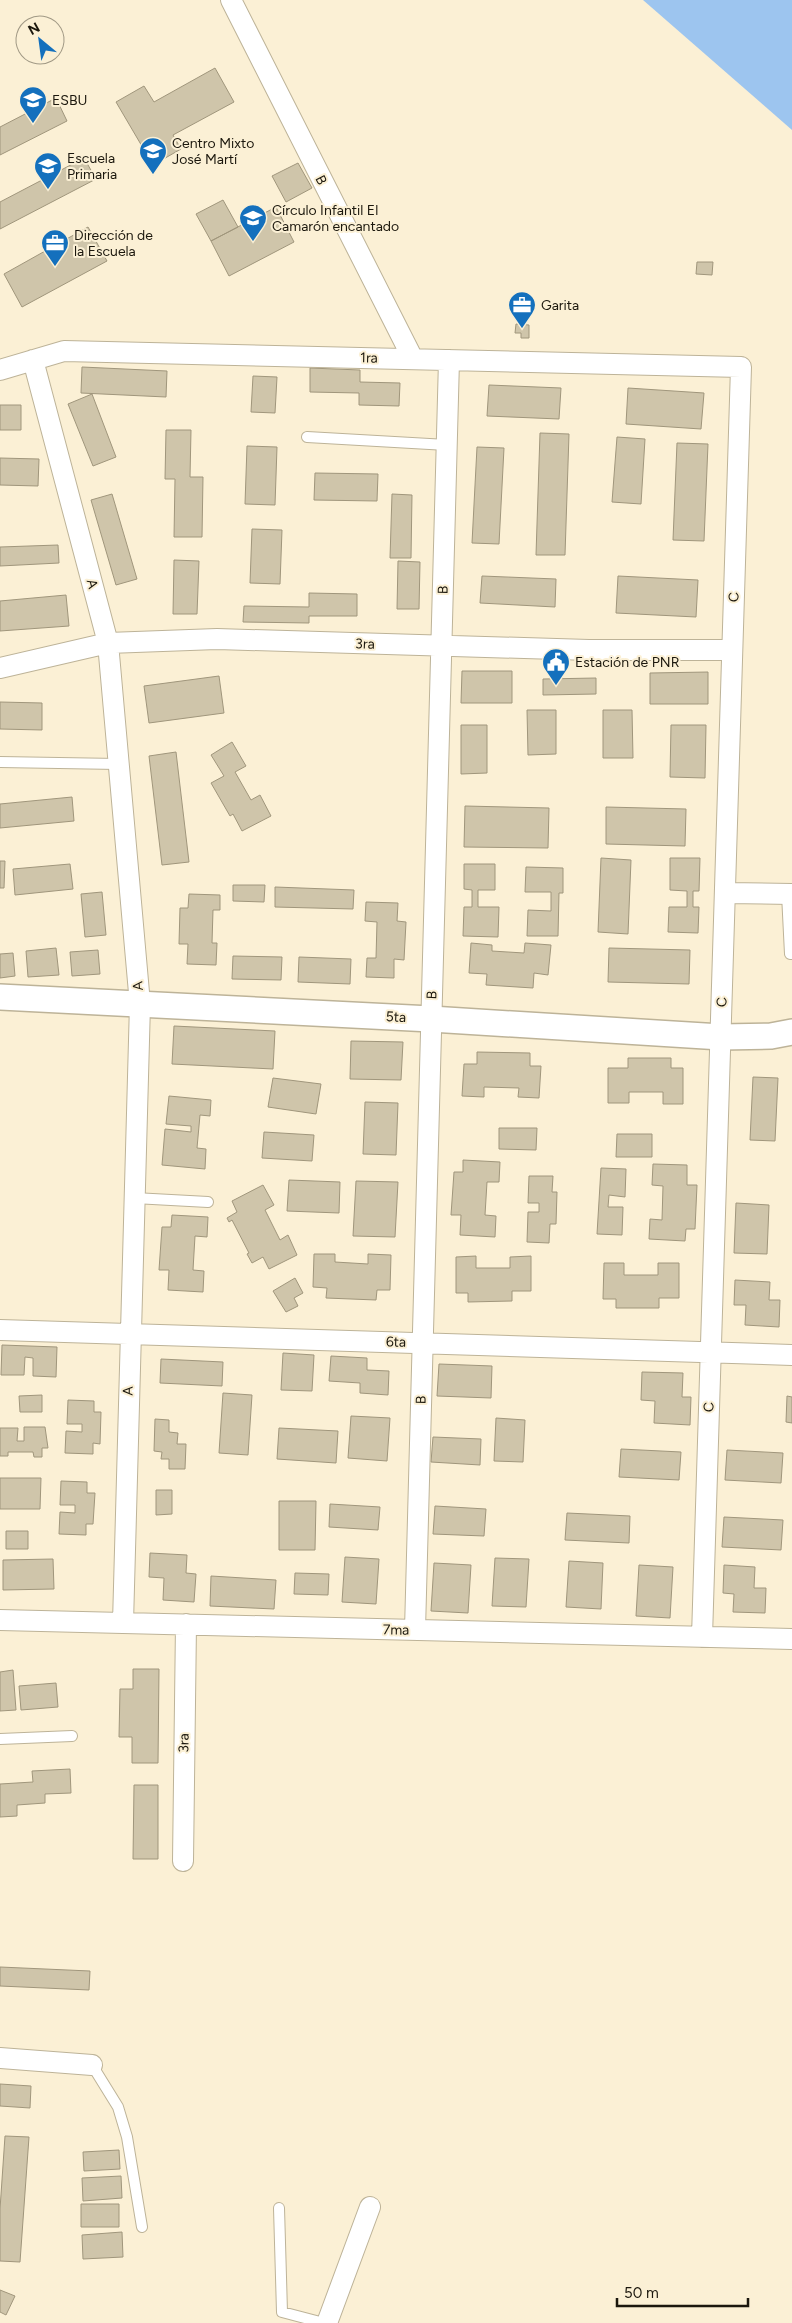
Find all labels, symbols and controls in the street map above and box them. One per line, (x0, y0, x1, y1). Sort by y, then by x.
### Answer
north arrow (15, 15, 65, 65)
text: N (25, 19, 43, 39)
school or university icon: ESBU (18, 85, 48, 124)
place label: ESBU (52, 92, 87, 109)
place label: Centro Mixto José Martí (172, 135, 254, 168)
school or university icon: Centro Mixto José Martí (138, 136, 168, 175)
place label: Escuela Primaria (67, 150, 117, 183)
school or university icon: Escuela Primaria (33, 151, 63, 190)
street label: B (311, 172, 331, 188)
place label: Círculo Infantil El Camarón encantado (272, 202, 399, 235)
school or university icon: Círculo Infantil El Camarón encantado (238, 203, 268, 242)
place label: Dirección de la Escuela (74, 227, 153, 260)
office icon: Dirección de la Escuela (40, 228, 70, 267)
office icon: Garita (507, 290, 537, 329)
place label: Garita (541, 297, 579, 314)
street label: 1ra (360, 349, 378, 367)
street label: A (83, 577, 102, 591)
street label: B (434, 586, 452, 594)
street label: C (725, 592, 743, 602)
street label: 3ra (355, 635, 375, 653)
public building icon: Estación de PNR (541, 647, 571, 686)
place label: Estación de PNR (575, 654, 680, 671)
street label: A (129, 980, 147, 991)
street label: B (423, 990, 441, 1000)
street label: C (713, 997, 731, 1007)
street label: 5ta (385, 1008, 407, 1026)
street label: 6ta (386, 1333, 406, 1351)
street label: A (119, 1386, 137, 1396)
street label: B (412, 1396, 430, 1404)
street label: C (700, 1402, 718, 1412)
street label: 7ma (383, 1621, 409, 1639)
street label: 3ra (175, 1733, 193, 1753)
scale bar (617, 2276, 748, 2308)
text: 50 m (624, 2284, 659, 2302)

